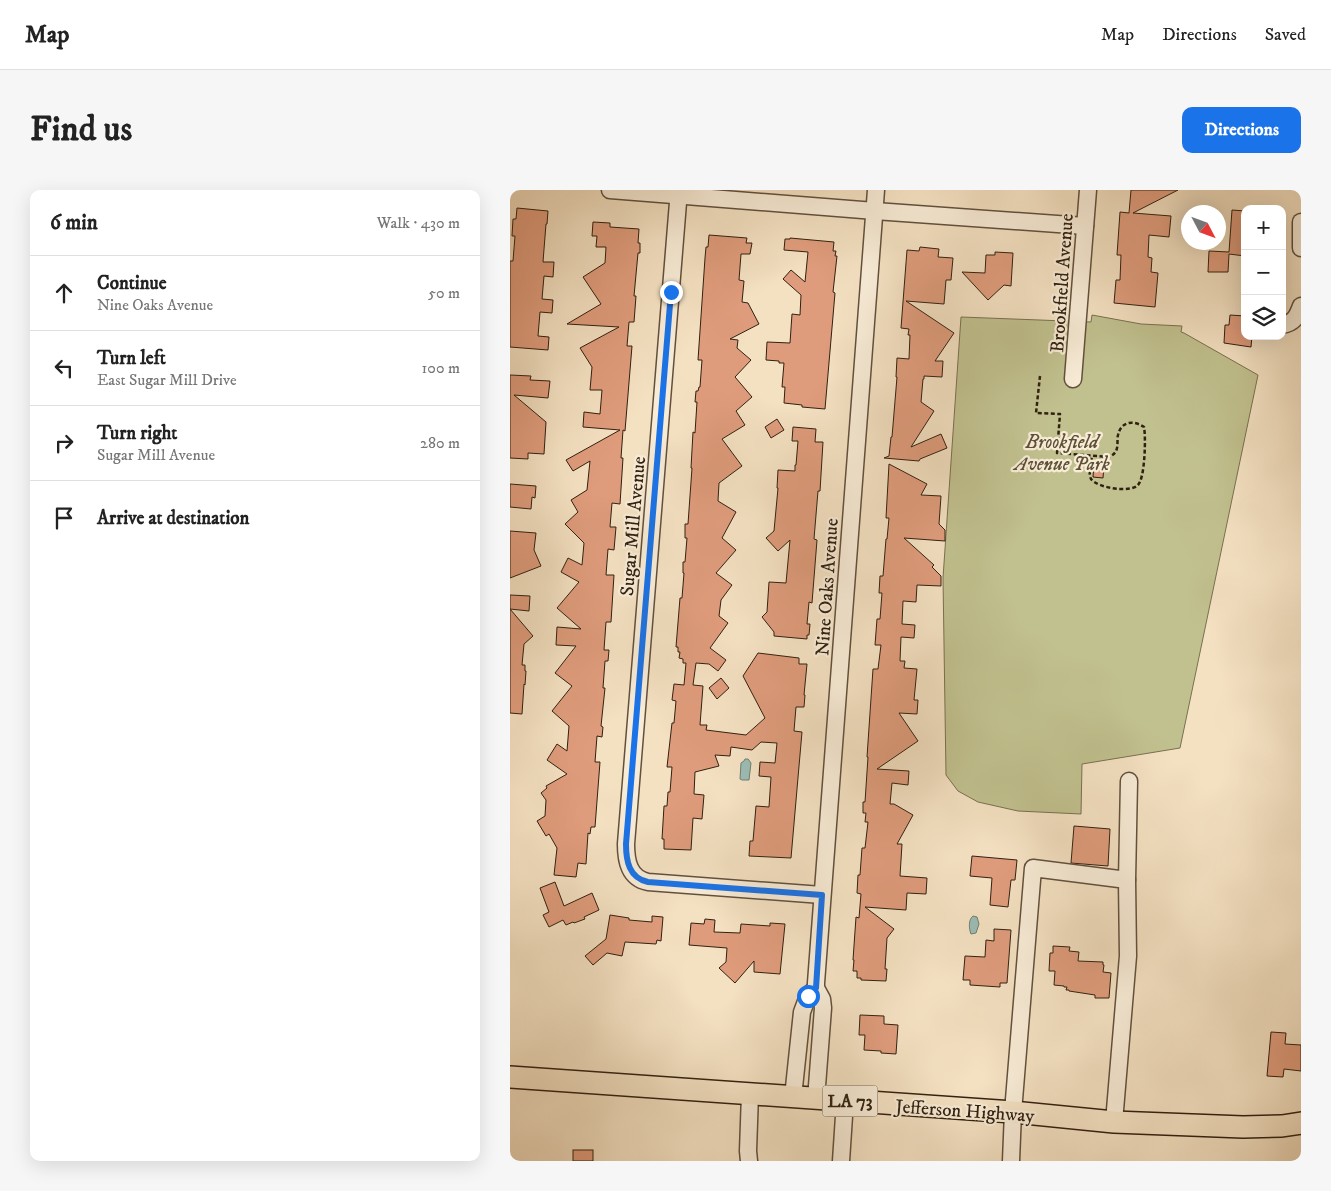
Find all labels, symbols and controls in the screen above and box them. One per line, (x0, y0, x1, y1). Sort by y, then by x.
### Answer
text: Map (25, 20, 69, 50)
text: Map (1101, 24, 1134, 46)
text: Directions (1162, 24, 1237, 46)
text: Saved (1265, 24, 1306, 46)
button: Directions (1182, 107, 1301, 153)
text: Find us (30, 108, 132, 152)
north arrow (1181, 205, 1226, 250)
map controls (1241, 205, 1286, 340)
button: + (1241, 205, 1286, 250)
text: 6 min (50, 210, 98, 236)
text: Walk · 430 m (377, 213, 460, 233)
street label: Brookfield Avenue (1046, 213, 1079, 353)
button: − (1241, 250, 1286, 295)
text: Continue (97, 272, 167, 295)
icon: ahead (50, 279, 78, 307)
route end (660, 281, 683, 304)
text: 50 m (428, 283, 460, 303)
text: Nine Oaks Avenue (97, 295, 213, 315)
button: layers (1241, 295, 1286, 340)
text: Turn left (97, 347, 166, 370)
icon: left (50, 354, 78, 382)
text: 100 m (422, 358, 460, 378)
text: East Sugar Mill Drive (97, 370, 237, 390)
text: Turn right (97, 422, 177, 445)
icon: right (50, 429, 78, 457)
park label: Brookfield Avenue Park (1012, 431, 1110, 476)
text: 280 m (420, 433, 460, 453)
text: Sugar Mill Avenue (97, 445, 215, 465)
street label: Sugar Mill Avenue (616, 455, 651, 597)
icon: arrive (50, 504, 78, 532)
text: Arrive at destination (97, 507, 249, 530)
street label: Nine Oaks Avenue (811, 517, 844, 657)
route start (797, 985, 820, 1008)
road number: LA 73 (822, 1086, 878, 1116)
street label: Jefferson Highway (893, 1095, 1036, 1128)

